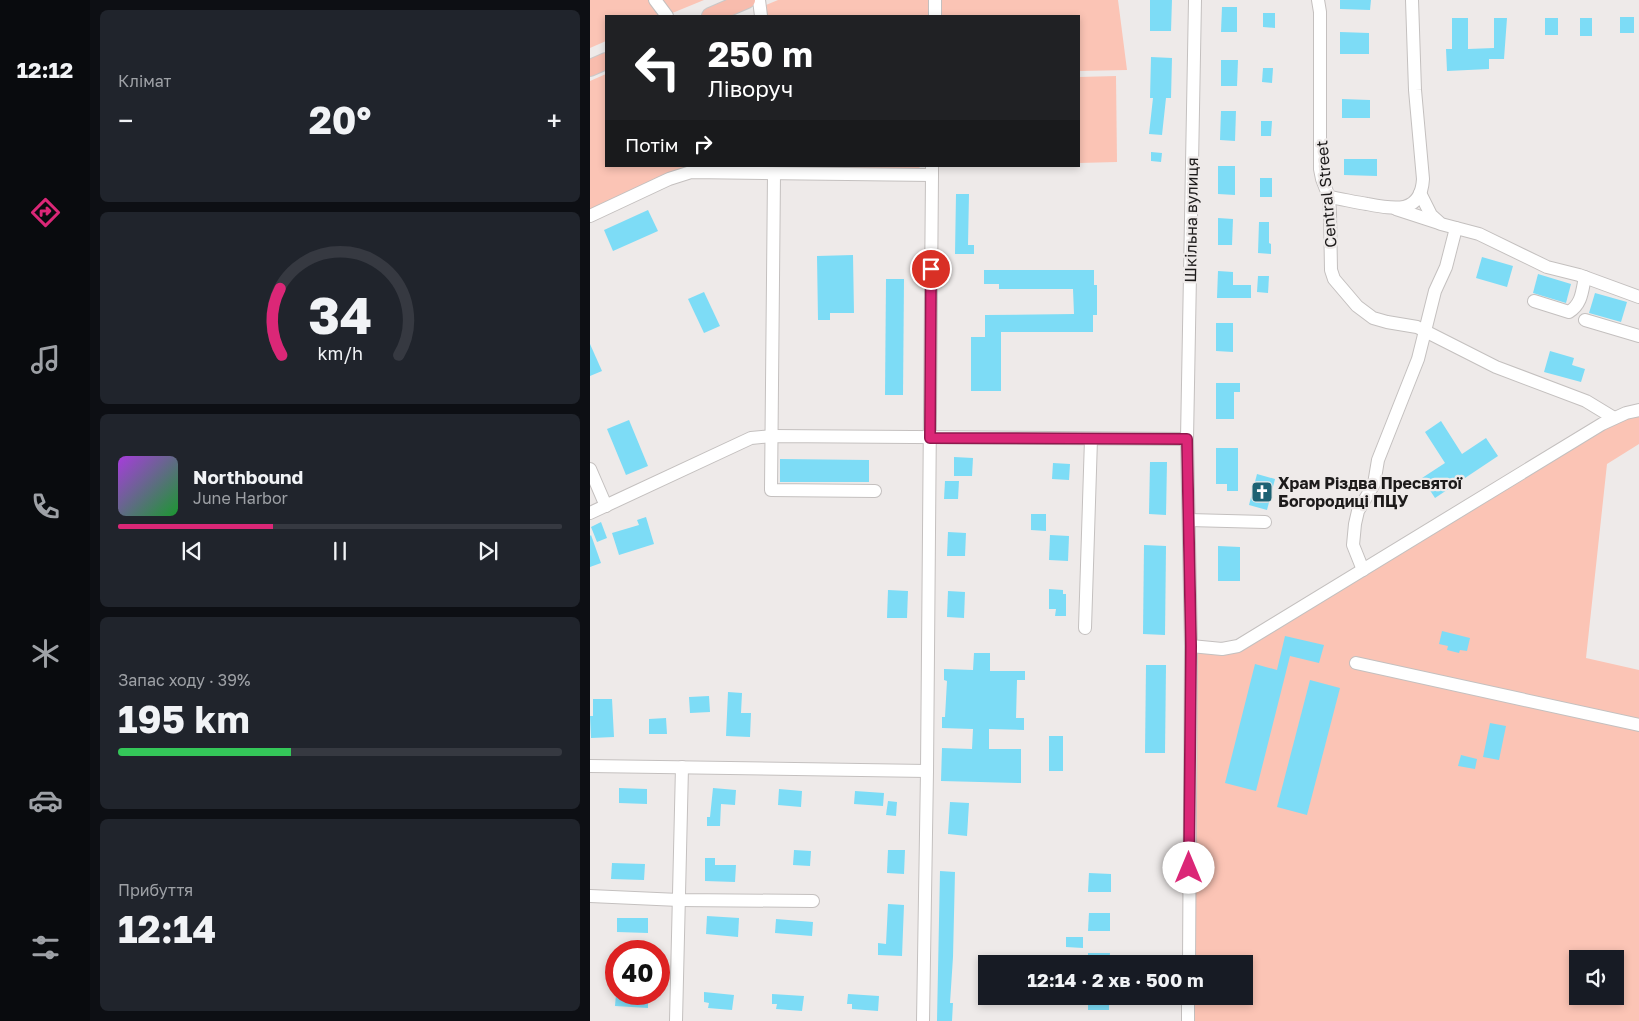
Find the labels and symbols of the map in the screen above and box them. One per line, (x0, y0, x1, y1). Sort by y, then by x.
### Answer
street label: Central Street (1311, 139, 1341, 249)
street label: Шкільна вулиця (1180, 157, 1202, 283)
pin (910, 248, 952, 290)
place label: Храм Різдва Пресвятої Богородиці ПЦУ (1278, 473, 1464, 511)
church icon: Храм Різдва Пресвятої Богородиці ПЦУ (1250, 480, 1274, 504)
position arrow (1162, 841, 1214, 893)
speed limit sign: 40 (605, 940, 670, 1005)

